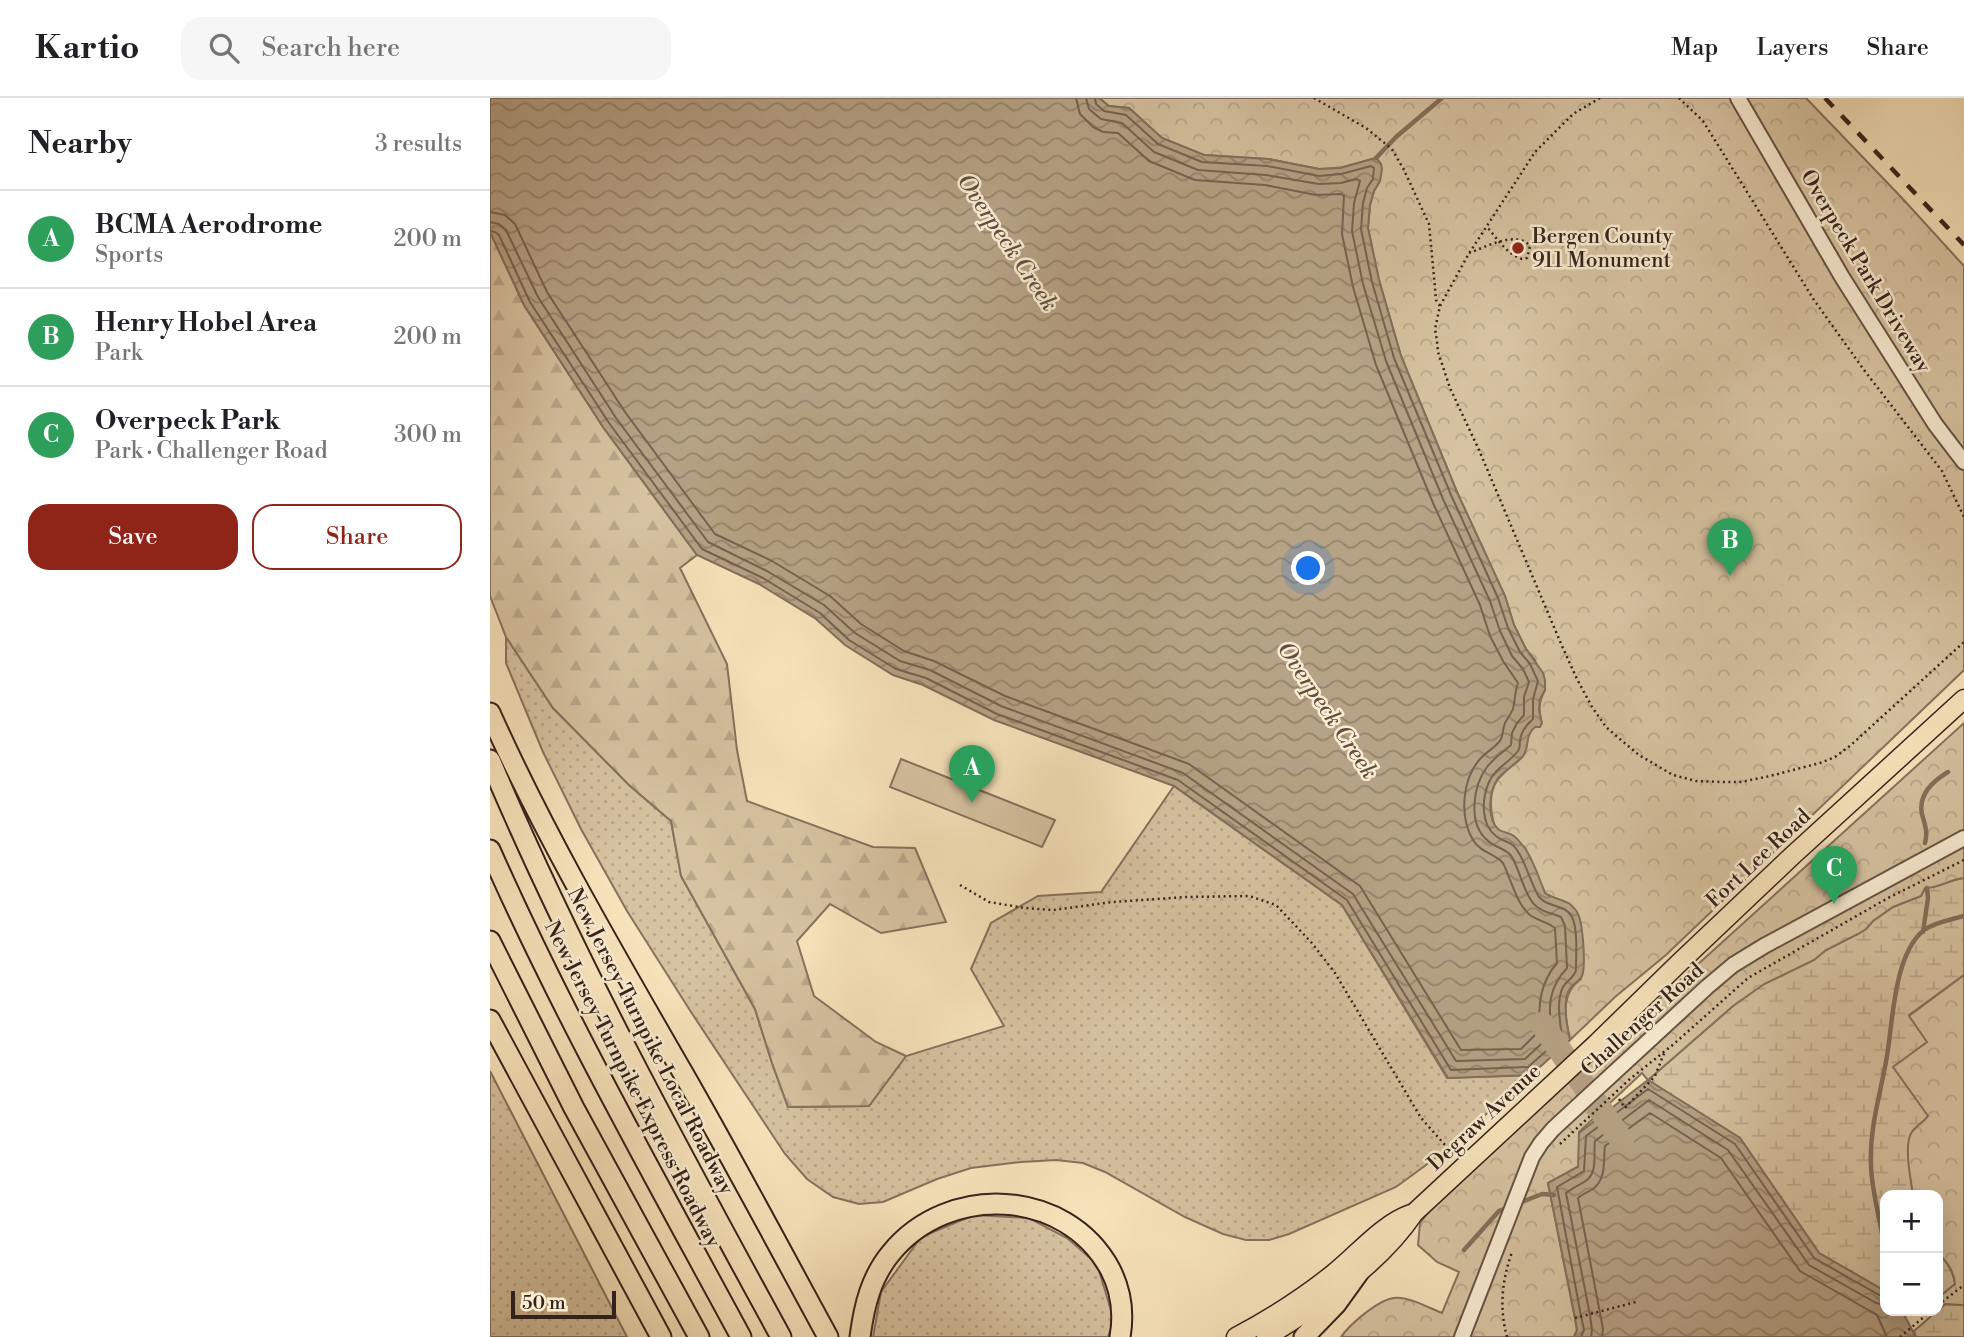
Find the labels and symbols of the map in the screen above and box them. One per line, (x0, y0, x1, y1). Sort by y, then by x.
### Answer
street label: Overpeck Park Driveway (1794, 165, 1936, 378)
water label: Overpeck Creek (951, 169, 1063, 317)
place label: Bergen County 911 Monument (1531, 224, 1673, 274)
marker: Bergen County 911 Monument (1510, 240, 1526, 256)
pin: B (1707, 518, 1753, 576)
your location (1291, 551, 1325, 585)
water label: Overpeck Creek (1271, 637, 1383, 785)
pin: A (949, 745, 995, 803)
street label: Fort Lee Road (1701, 804, 1816, 914)
pin: C (1811, 846, 1857, 904)
street label: New Jersey Turnpike Local Roadway (561, 884, 739, 1200)
street label: New Jersey Turnpike Express Roadway (538, 917, 726, 1253)
street label: Challenger Road (1576, 958, 1710, 1082)
street label: Degraw Avenue (1423, 1059, 1547, 1177)
scale bar (511, 1288, 616, 1320)

